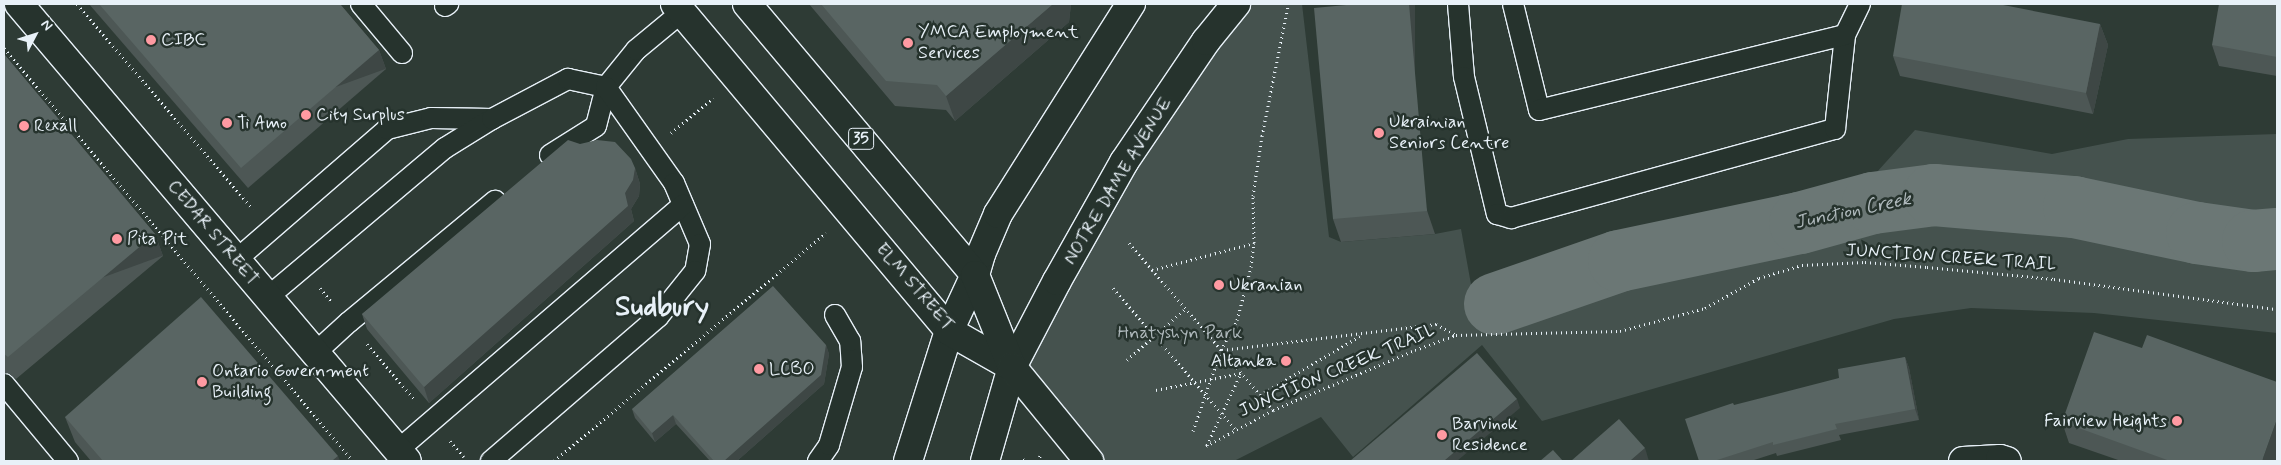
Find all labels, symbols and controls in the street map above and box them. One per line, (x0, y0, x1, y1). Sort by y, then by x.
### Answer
north arrow (10, 10, 60, 60)
text: N (37, 16, 56, 35)
place label: YMCA Employment Services (918, 22, 1076, 64)
place label: CIBC (161, 29, 206, 51)
marker: CIBC (145, 34, 157, 46)
marker: YMCA Employment Services (902, 37, 914, 49)
street label: NOTRE DAME AVENUE (1059, 92, 1177, 270)
place label: City Surplus (316, 104, 405, 126)
marker: City Surplus (300, 109, 312, 121)
place label: Ti Amo (237, 112, 288, 134)
place label: Ukrainian Seniors Centre (1389, 112, 1506, 154)
place label: Rexall (34, 115, 77, 137)
marker: Ti Amo (221, 117, 233, 129)
marker: Rexall (18, 120, 30, 132)
road number: 35 (847, 126, 875, 152)
marker: Ukrainian Seniors Centre (1373, 127, 1385, 139)
street label: CEDAR STREET (163, 176, 263, 290)
water label: Junction Creek (1792, 187, 1914, 235)
place label: Pita Pit (127, 228, 182, 250)
marker: Pita Pit (111, 233, 123, 245)
street label: ELM STREET (870, 238, 960, 336)
street label: JUNCTION CREEK TRAIL (1846, 240, 2056, 276)
place label: Ukranian (1229, 274, 1303, 296)
marker: Ukranian (1213, 279, 1225, 291)
district label: Sudbury (615, 291, 709, 325)
street label: JUNCTION CREEK TRAIL (1236, 320, 1438, 422)
park label: Hnatyshyn Park (1119, 322, 1241, 344)
place label: Altanka (1211, 350, 1276, 372)
marker: Altanka (1280, 355, 1292, 367)
place label: LCBO (769, 358, 815, 380)
place label: Ontario Government Building (212, 361, 369, 404)
marker: LCBO (753, 363, 765, 375)
marker: Ontario Government Building (196, 376, 208, 388)
place label: Fairview Heights (2042, 410, 2167, 432)
place label: Barvinok Residence (1452, 414, 1528, 456)
marker: Fairview Heights (2171, 415, 2183, 427)
marker: Barvinok Residence (1436, 429, 1448, 441)

